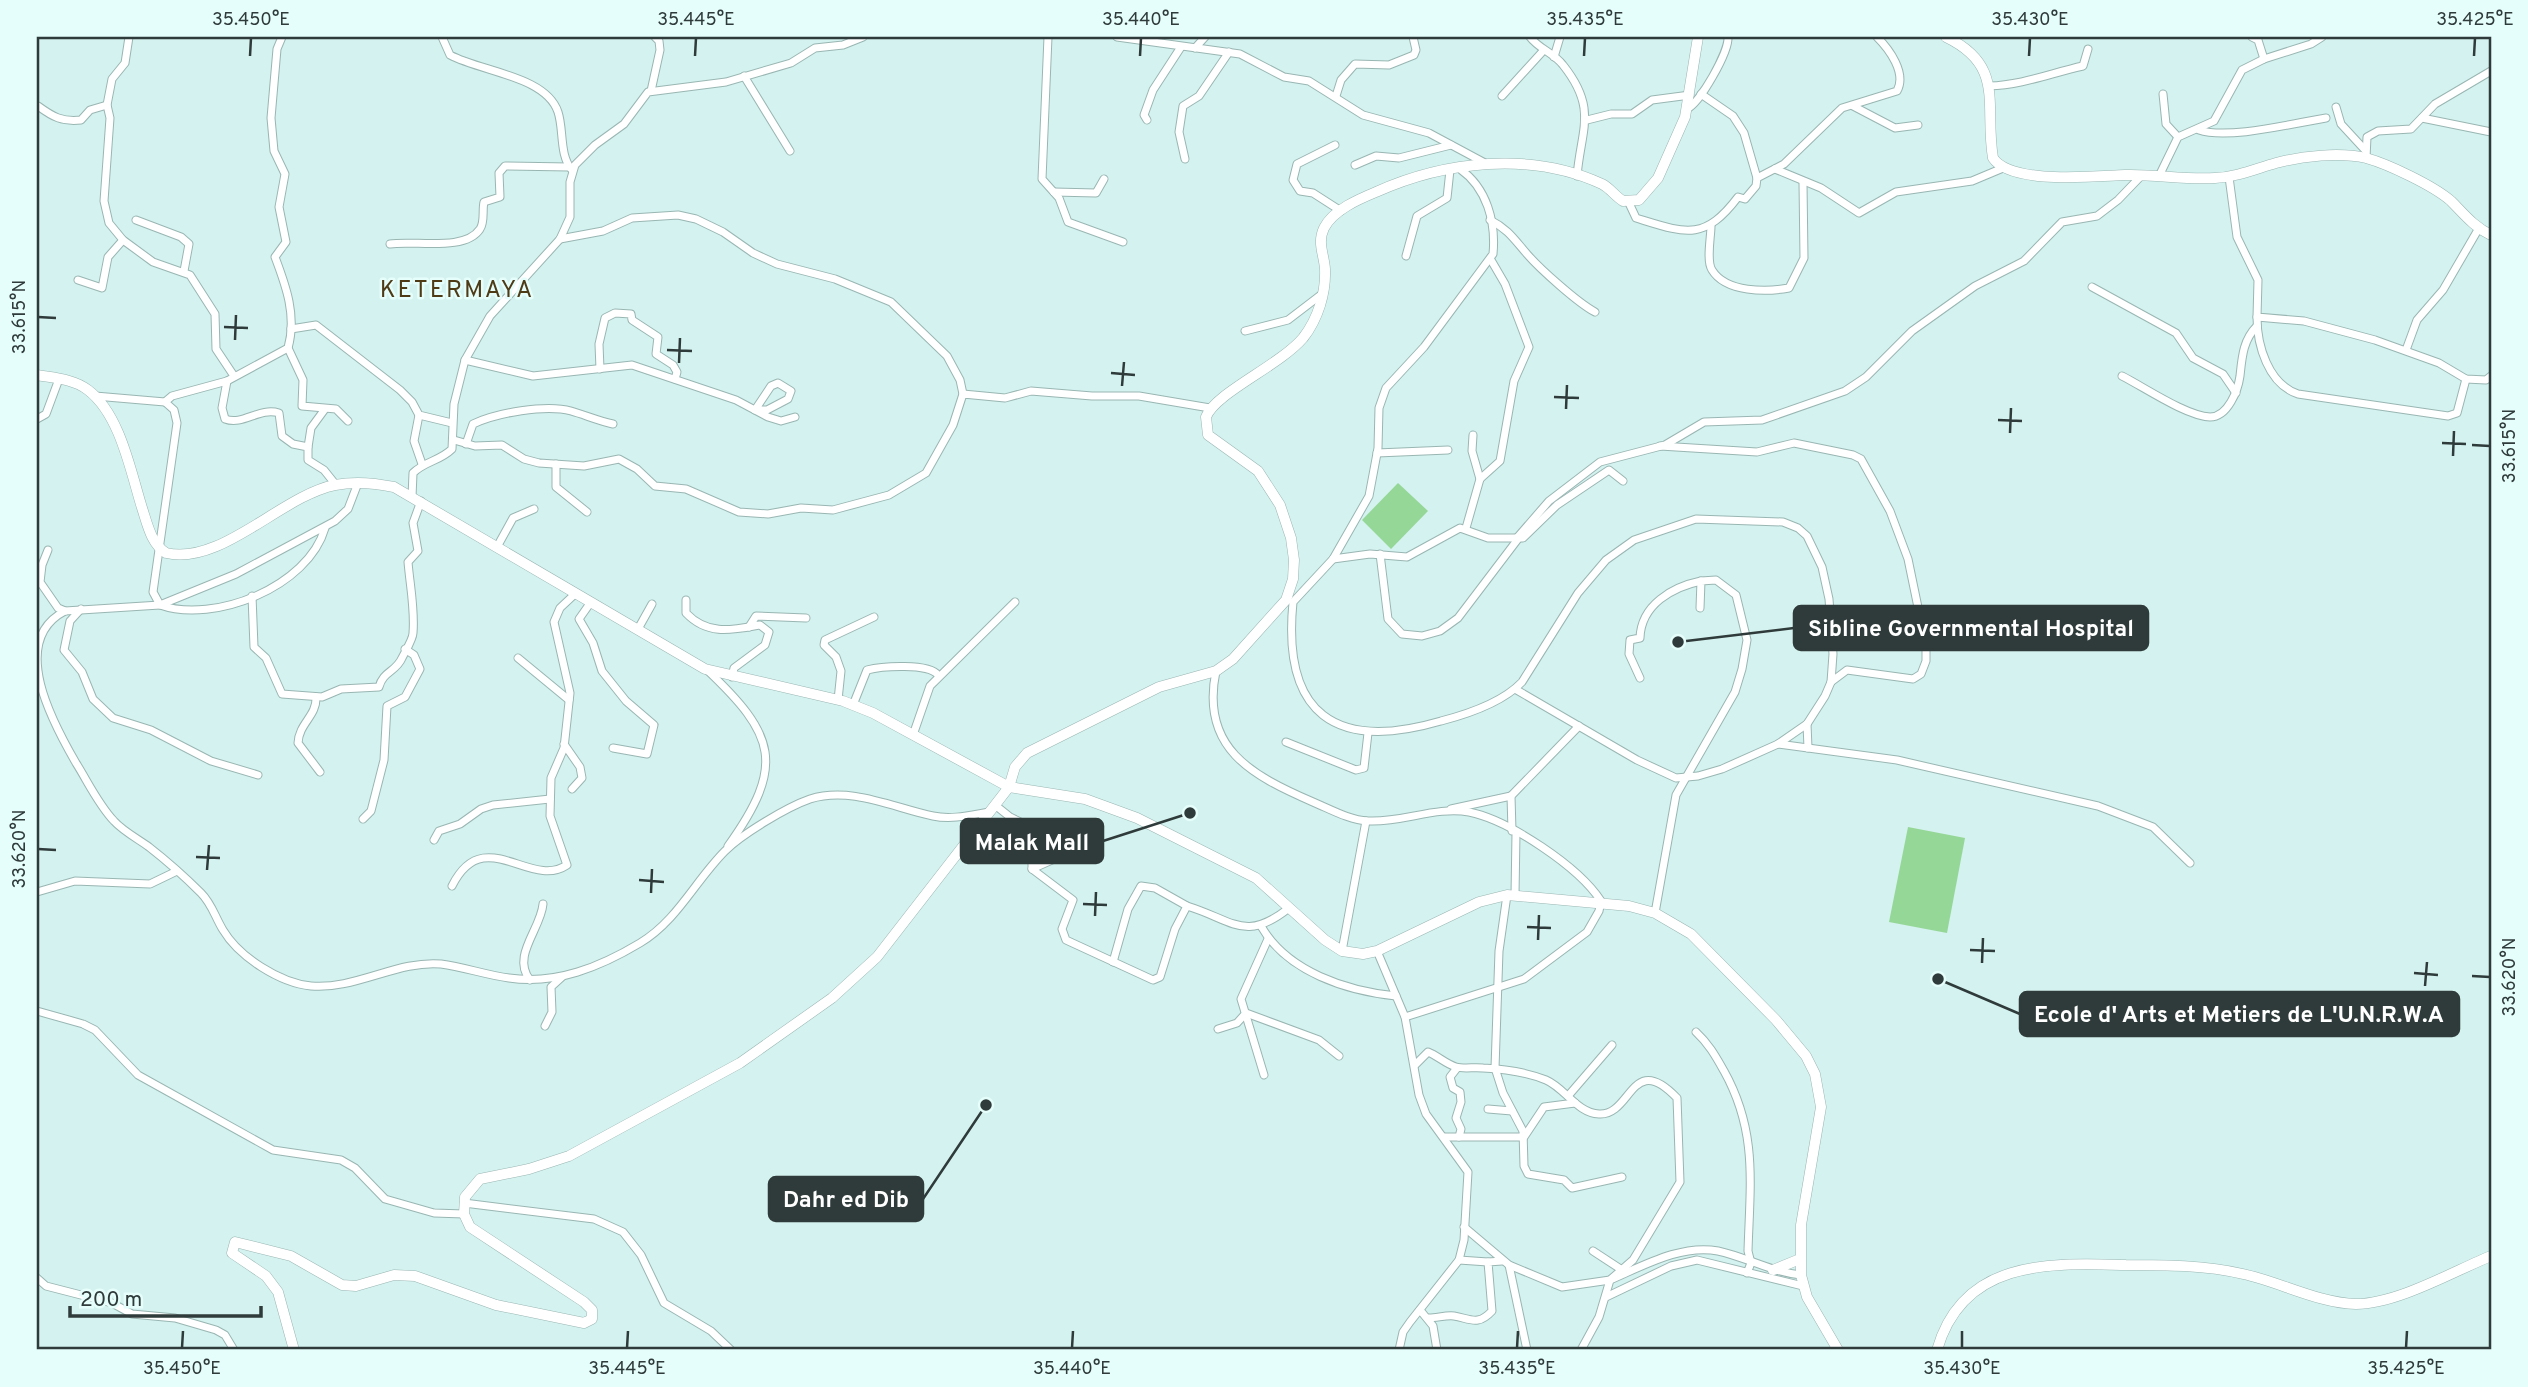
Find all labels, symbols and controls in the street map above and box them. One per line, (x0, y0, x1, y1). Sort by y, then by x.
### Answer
text: 35.450°E (212, 9, 290, 32)
text: 35.445°E (657, 9, 735, 32)
text: 35.440°E (1102, 9, 1180, 32)
text: 35.435°E (1546, 9, 1624, 32)
text: 35.430°E (1991, 9, 2069, 32)
text: 35.425°E (2436, 9, 2514, 32)
district label: KETERMAYA (380, 276, 534, 306)
text: 33.615°N (9, 280, 32, 354)
text: 33.615°N (2499, 409, 2522, 483)
callout: Sibline Governmental Hospital (1794, 606, 2148, 650)
text: Sibline Governmental Hospital (1808, 616, 2134, 645)
text: 33.620°N (9, 809, 32, 889)
callout: Malak Mall (961, 819, 1103, 863)
text: Malak Mall (975, 830, 1089, 859)
text: 33.620°N (2499, 937, 2522, 1017)
callout: Ecole d' Arts et Metiers de L'U.N.R.W.A (2020, 992, 2459, 1036)
text: Ecole d' Arts et Metiers de L'U.N.R.W.A (2034, 1002, 2444, 1031)
callout: Dahr ed Dib (769, 1177, 923, 1221)
text: Dahr ed Dib (783, 1187, 909, 1216)
scale bar (70, 1275, 261, 1319)
text: 200 m (80, 1287, 142, 1314)
text: 35.450°E (143, 1358, 221, 1381)
text: 35.445°E (588, 1358, 666, 1381)
text: 35.440°E (1033, 1358, 1111, 1381)
text: 35.435°E (1478, 1358, 1556, 1381)
text: 35.430°E (1923, 1358, 2001, 1381)
text: 35.425°E (2367, 1358, 2445, 1381)

